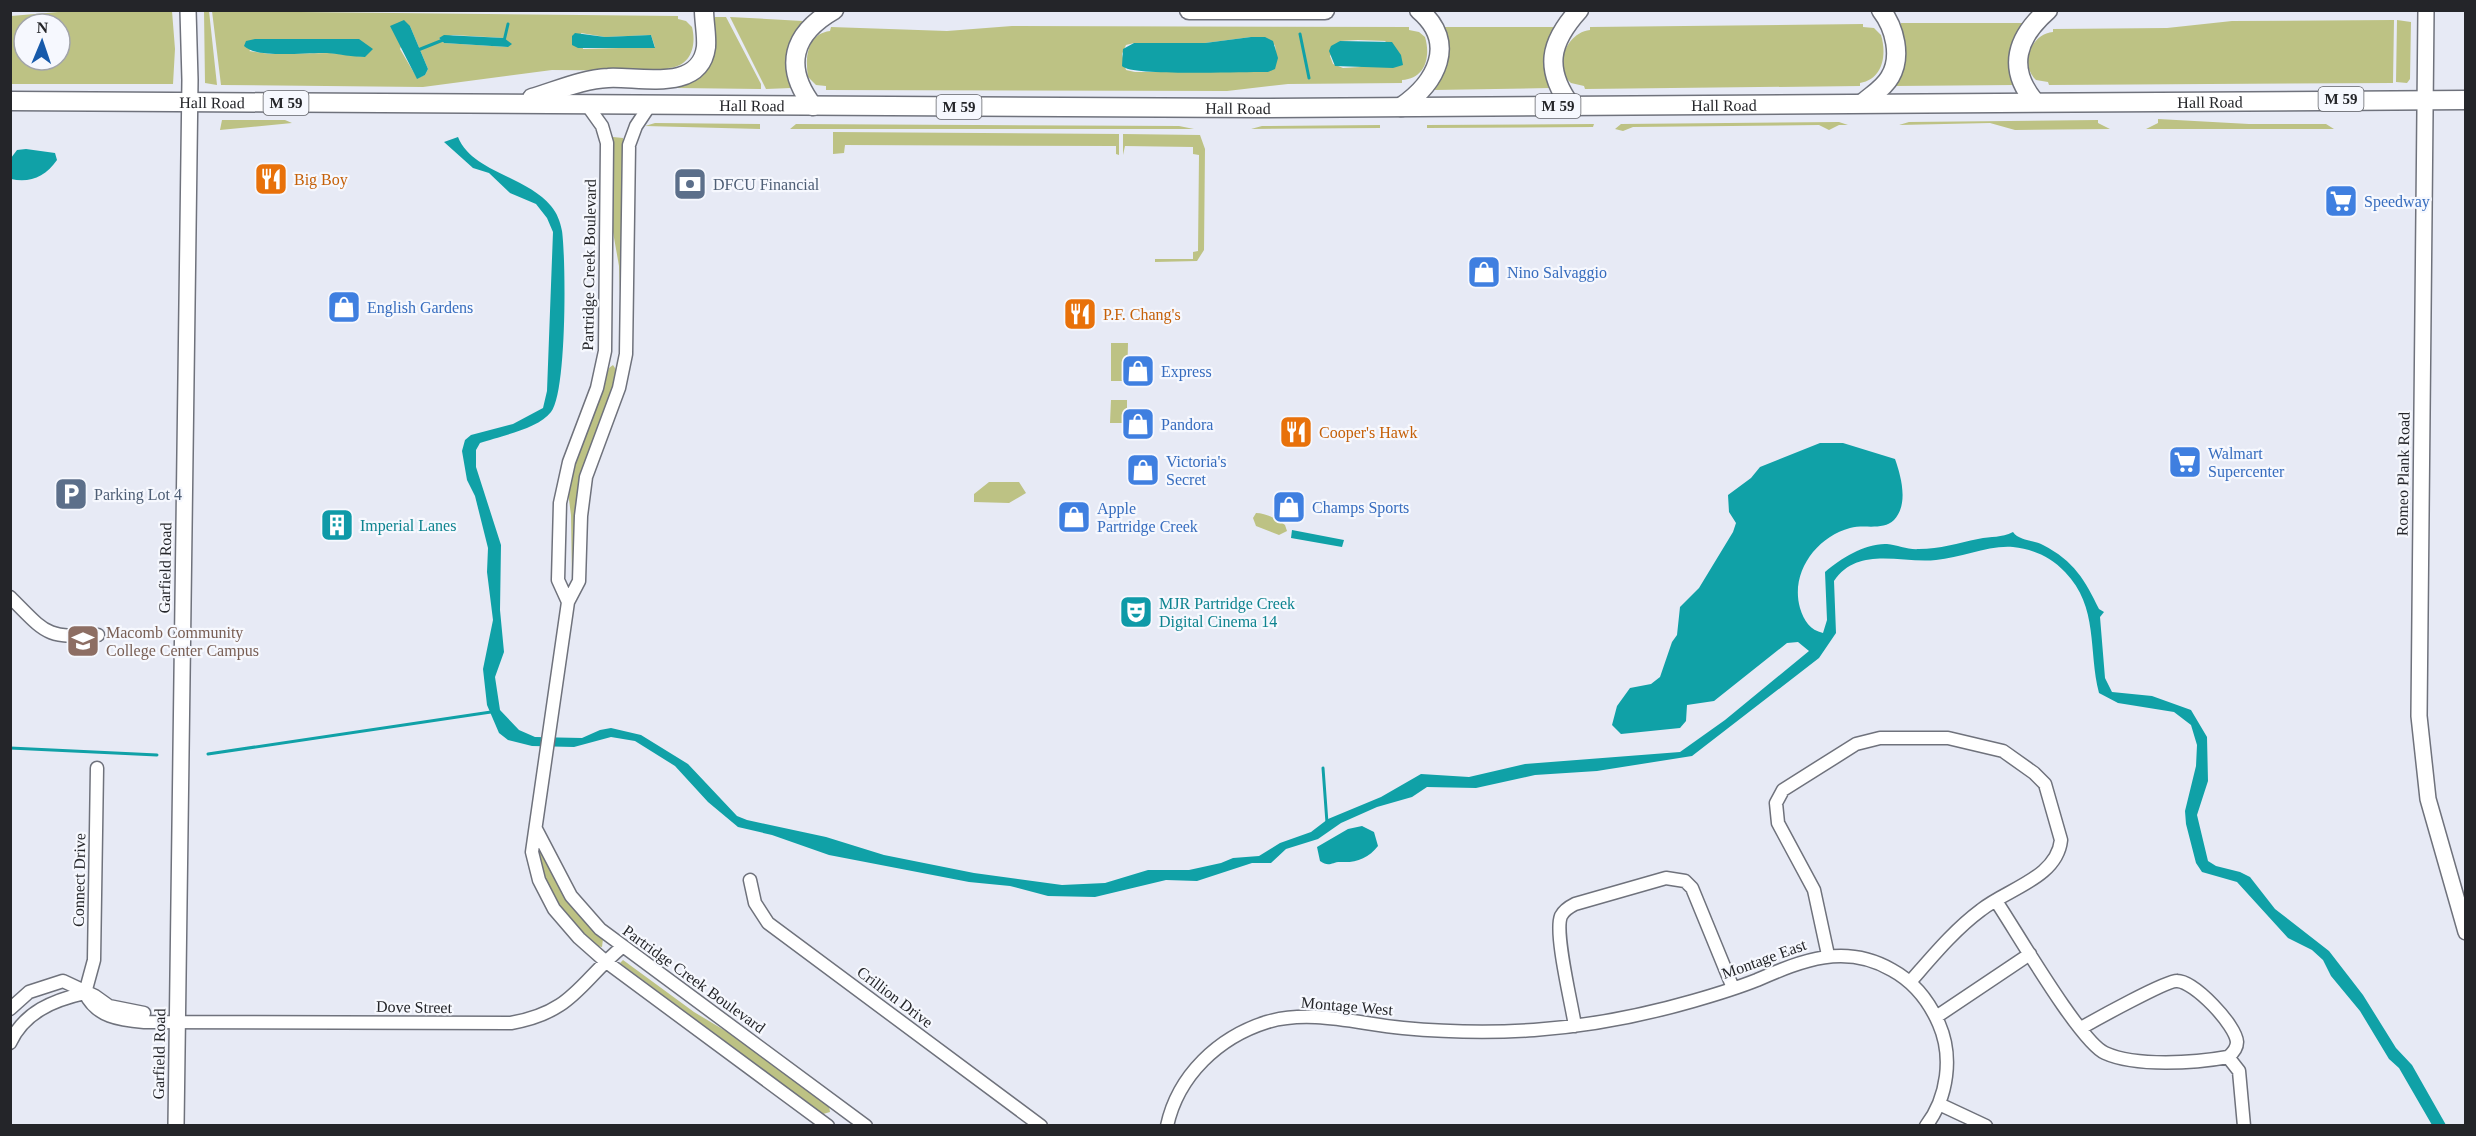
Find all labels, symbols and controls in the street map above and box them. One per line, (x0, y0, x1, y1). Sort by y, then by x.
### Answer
north arrow (12, 12, 72, 72)
text: N (36, 19, 49, 36)
road number: M 59 (2318, 87, 2364, 111)
road number: M 59 (264, 91, 308, 115)
street label: Hall Road (179, 93, 245, 111)
street label: Hall Road (2177, 93, 2243, 110)
road number: M 59 (1536, 94, 1580, 118)
road number: M 59 (936, 95, 982, 119)
street label: Hall Road (719, 96, 785, 114)
street label: Hall Road (1691, 96, 1757, 114)
street label: Hall Road (1205, 99, 1271, 117)
restaurant icon: Big Boy (253, 161, 289, 197)
bank icon: DFCU Financial (672, 166, 708, 202)
place label: Big Boy (294, 171, 348, 189)
place label: DFCU Financial (713, 176, 820, 193)
street label: Partridge Creek Boulevard (579, 179, 600, 351)
supermarket icon: Speedway (2323, 183, 2359, 219)
place label: Speedway (2364, 193, 2430, 211)
shop icon: Nino Salvaggio (1466, 254, 1502, 290)
place label: Nino Salvaggio (1507, 264, 1607, 282)
shop icon: English Gardens (326, 289, 362, 325)
restaurant icon: P.F. Chang's (1062, 296, 1098, 332)
place label: English Gardens (367, 299, 473, 317)
place label: P.F. Chang's (1103, 306, 1181, 324)
shop icon: Express (1120, 353, 1156, 389)
place label: Express (1161, 363, 1212, 381)
shop icon: Pandora (1120, 406, 1156, 442)
street label: Romeo Plank Road (2393, 412, 2413, 536)
restaurant icon: Cooper's Hawk (1278, 414, 1314, 450)
place label: Pandora (1161, 416, 1213, 433)
place label: Cooper's Hawk (1319, 424, 1417, 442)
supermarket icon: Walmart Supercenter (2167, 444, 2203, 480)
place label: Walmart Supercenter (2208, 445, 2285, 481)
shop icon: Victoria's Secret (1125, 452, 1161, 488)
place label: Victoria's Secret (1166, 453, 1227, 488)
parking icon: Parking Lot 4 (53, 476, 89, 512)
place label: Parking Lot 4 (94, 486, 182, 504)
shop icon: Champs Sports (1271, 489, 1307, 525)
shop icon: Apple Partridge Creek (1056, 499, 1092, 535)
place label: Champs Sports (1312, 499, 1409, 517)
place label: Apple Partridge Creek (1097, 500, 1198, 536)
building icon: Imperial Lanes (319, 507, 355, 543)
place label: Imperial Lanes (360, 517, 456, 535)
street label: Garfield Road (156, 522, 174, 614)
theatre icon: MJR Partridge Creek Digital Cinema 14 (1118, 594, 1154, 630)
place label: MJR Partridge Creek Digital Cinema 14 (1159, 595, 1295, 631)
school or university icon: Macomb Community College Center Campus (65, 623, 101, 659)
place label: Macomb Community College Center Campus (106, 624, 259, 660)
street label: Connect Drive (70, 833, 88, 927)
street label: Partridge Creek Boulevard (619, 922, 768, 1037)
street label: Montage East (1720, 936, 1809, 983)
street label: Crillion Drive (854, 963, 936, 1031)
street label: Montage West (1300, 994, 1394, 1020)
street label: Dove Street (376, 998, 453, 1016)
street label: Garfield Road (150, 1008, 168, 1100)

